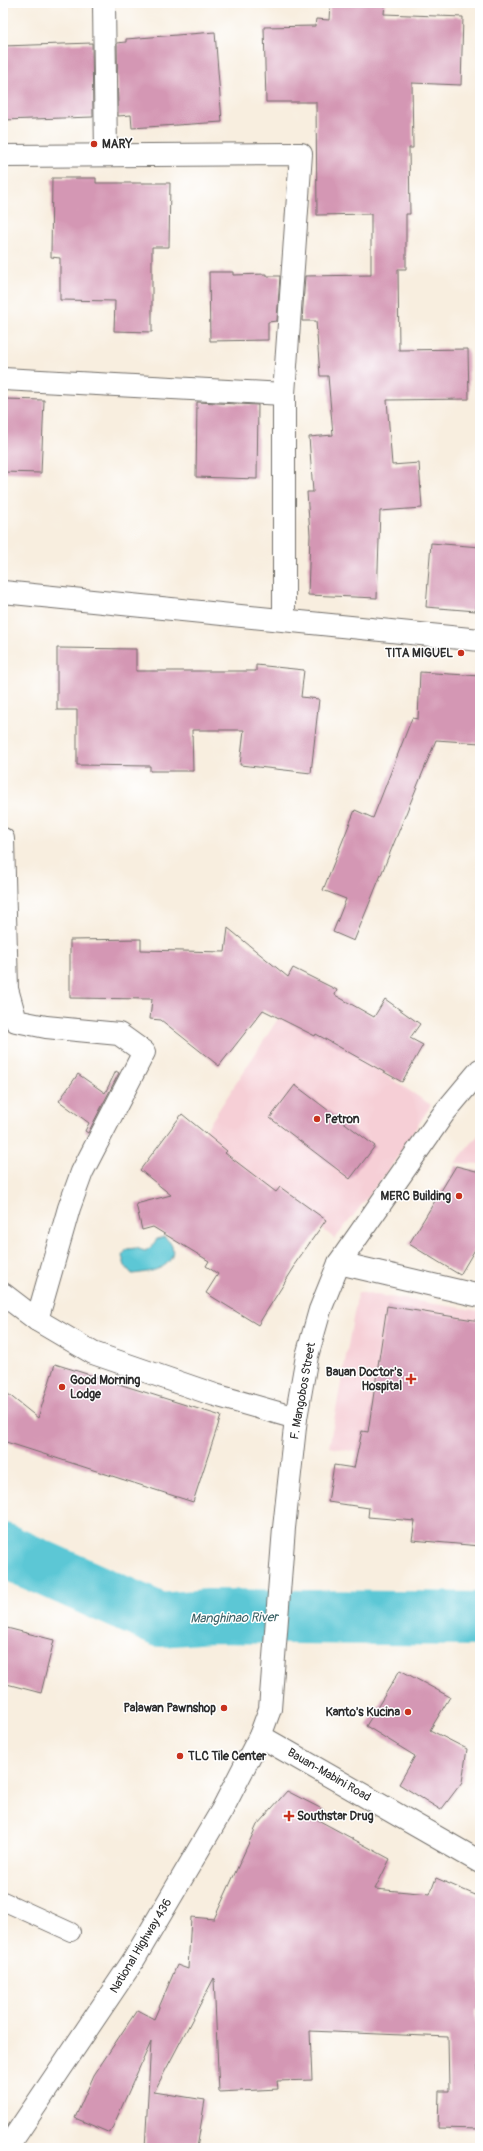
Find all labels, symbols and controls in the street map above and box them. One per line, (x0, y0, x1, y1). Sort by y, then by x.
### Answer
place label: MARY (102, 137, 132, 152)
marker: MARY (89, 139, 99, 149)
place label: TITA MIGUEL (384, 646, 453, 661)
marker: TITA MIGUEL (456, 648, 466, 658)
place label: Petron (325, 1112, 360, 1127)
marker: Petron (312, 1114, 322, 1124)
place label: MERC Building (381, 1189, 451, 1204)
marker: MERC Building (454, 1191, 464, 1201)
street label: F. Mangobos Street (287, 1341, 319, 1441)
place label: Bauan Doctor's Hospital (326, 1365, 403, 1394)
place label: Good Morning Lodge (70, 1373, 140, 1402)
marker: Bauan Doctor's Hospital (405, 1373, 417, 1385)
marker: Good Morning Lodge (57, 1382, 67, 1392)
water label: Manghinao River (190, 1609, 280, 1627)
place label: Palawan Pawnshop (124, 1701, 216, 1716)
marker: Palawan Pawnshop (219, 1703, 229, 1713)
place label: Kanto's Kucina (325, 1705, 400, 1720)
marker: Kanto's Kucina (403, 1707, 413, 1717)
street label: Bauan-Mabini Road (285, 1745, 373, 1805)
place label: TLC Tile Center (187, 1749, 267, 1764)
marker: TLC Tile Center (175, 1751, 185, 1761)
place label: Southstar Drug (297, 1809, 374, 1824)
marker: Southstar Drug (284, 1811, 294, 1821)
street label: National Highway 436 (107, 1896, 175, 1996)

